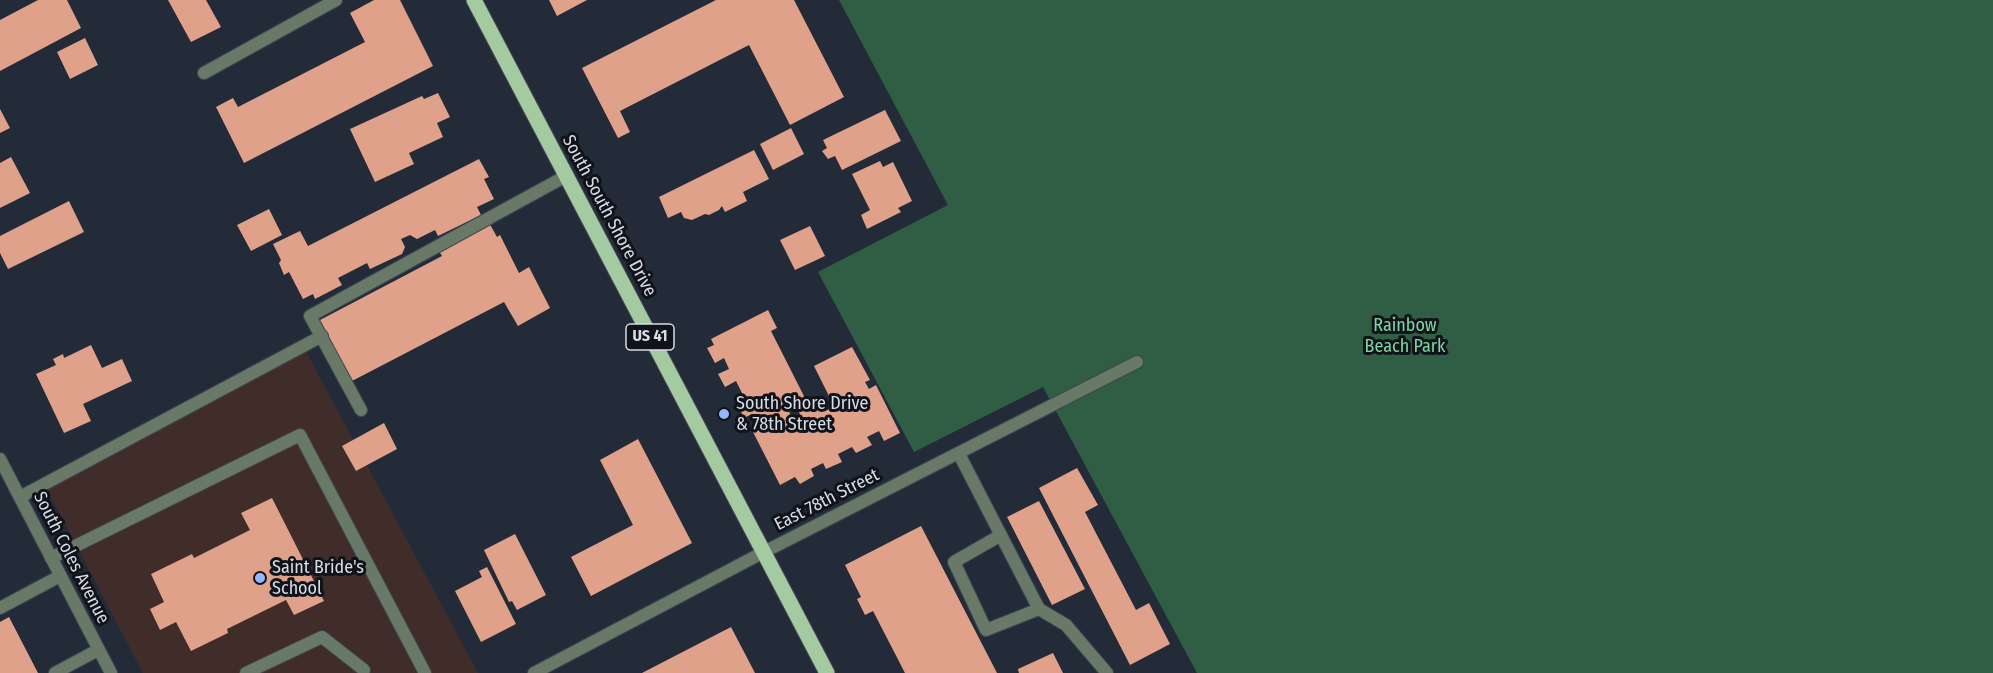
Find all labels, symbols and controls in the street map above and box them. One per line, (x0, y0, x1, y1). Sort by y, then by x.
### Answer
street label: South South Shore Drive (557, 132, 661, 300)
park label: Rainbow Beach Park (1365, 315, 1445, 358)
road number: US 41 (626, 324, 674, 350)
place label: South Shore Drive & 78th Street (736, 393, 868, 436)
marker: South Shore Drive & 78th Street (717, 407, 731, 421)
street label: East 78th Street (771, 464, 883, 536)
street label: South Coles Avenue (28, 488, 114, 628)
place label: Saint Bride's School (272, 557, 364, 600)
marker: Saint Bride's School (253, 571, 267, 585)

